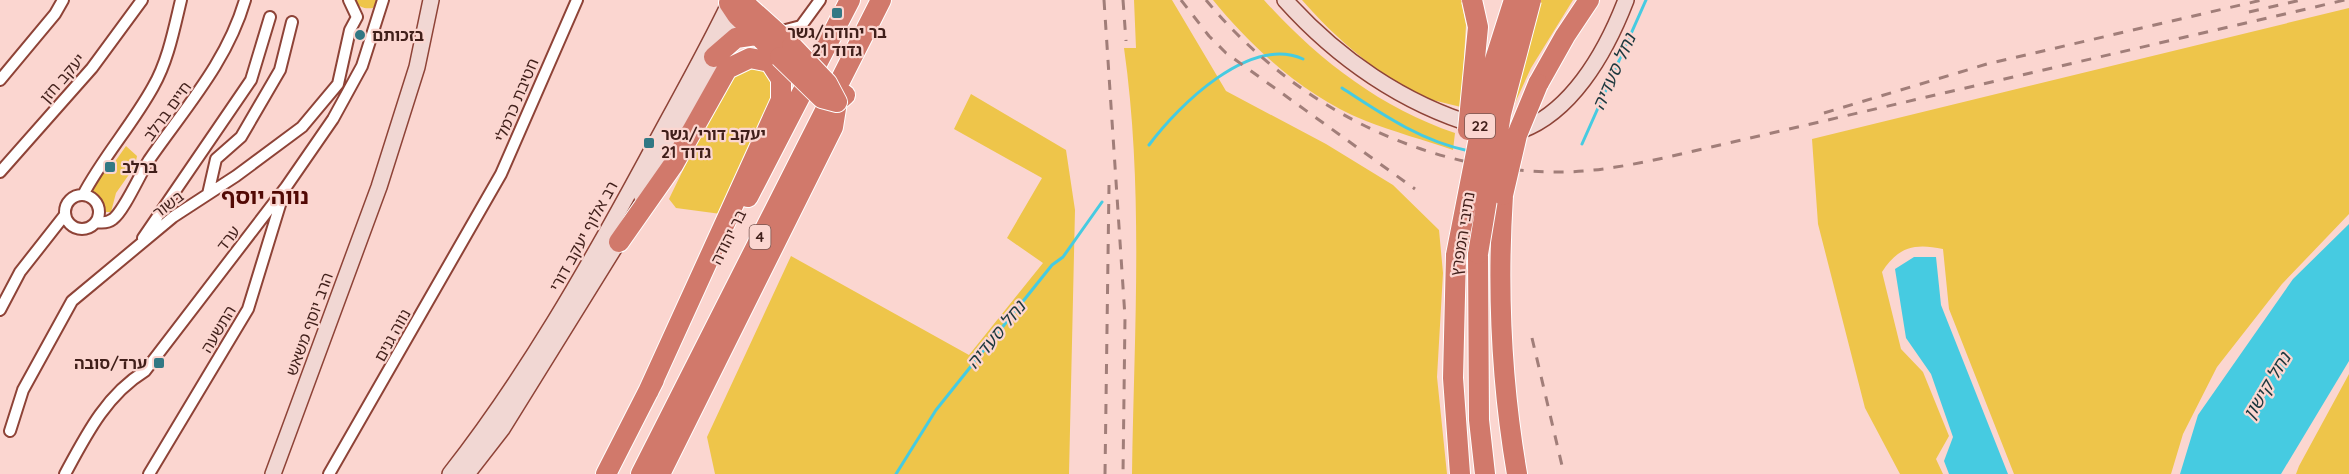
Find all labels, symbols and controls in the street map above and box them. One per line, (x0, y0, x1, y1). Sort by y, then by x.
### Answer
marker: בר יהודה/גשר גדוד 21 (830, 6, 844, 20)
place label: בר יהודה/גשר גדוד 21 (787, 22, 887, 60)
place label: בזכותם (372, 25, 425, 45)
marker: בזכותם (353, 28, 367, 42)
water label: נחל סעדיה (1587, 29, 1641, 114)
street label: יעקב חזן (35, 49, 89, 107)
street label: חטיבת כרמלי (489, 55, 543, 145)
street label: חיים ברלב (139, 77, 195, 145)
road number: 22 (1465, 114, 1495, 138)
place label: יעקב דורי/גשר גדוד 21 (661, 124, 766, 162)
marker: יעקב דורי/גשר גדוד 21 (642, 136, 656, 150)
place label: ברלב (122, 157, 158, 177)
marker: ברלב (103, 160, 117, 174)
street label: רב אלוף יעקב דורי (544, 177, 622, 295)
district label: נווה יוסף (221, 182, 309, 210)
street label: בשור (148, 186, 188, 222)
street label: נתיבי המפרץ (1445, 190, 1479, 278)
street label: בר יהודה (706, 206, 750, 268)
street label: ערד (212, 221, 244, 255)
road number: 4 (750, 225, 771, 249)
street label: הרב יוסף משאש (281, 270, 337, 378)
water label: נחל סעדיה (961, 295, 1031, 374)
street label: התשעה (196, 302, 240, 356)
street label: נווה גנים (369, 305, 415, 365)
water label: נחל קישון (2238, 347, 2296, 423)
place label: ערד/סובה (74, 353, 147, 373)
marker: ערד/סובה (152, 356, 166, 370)

